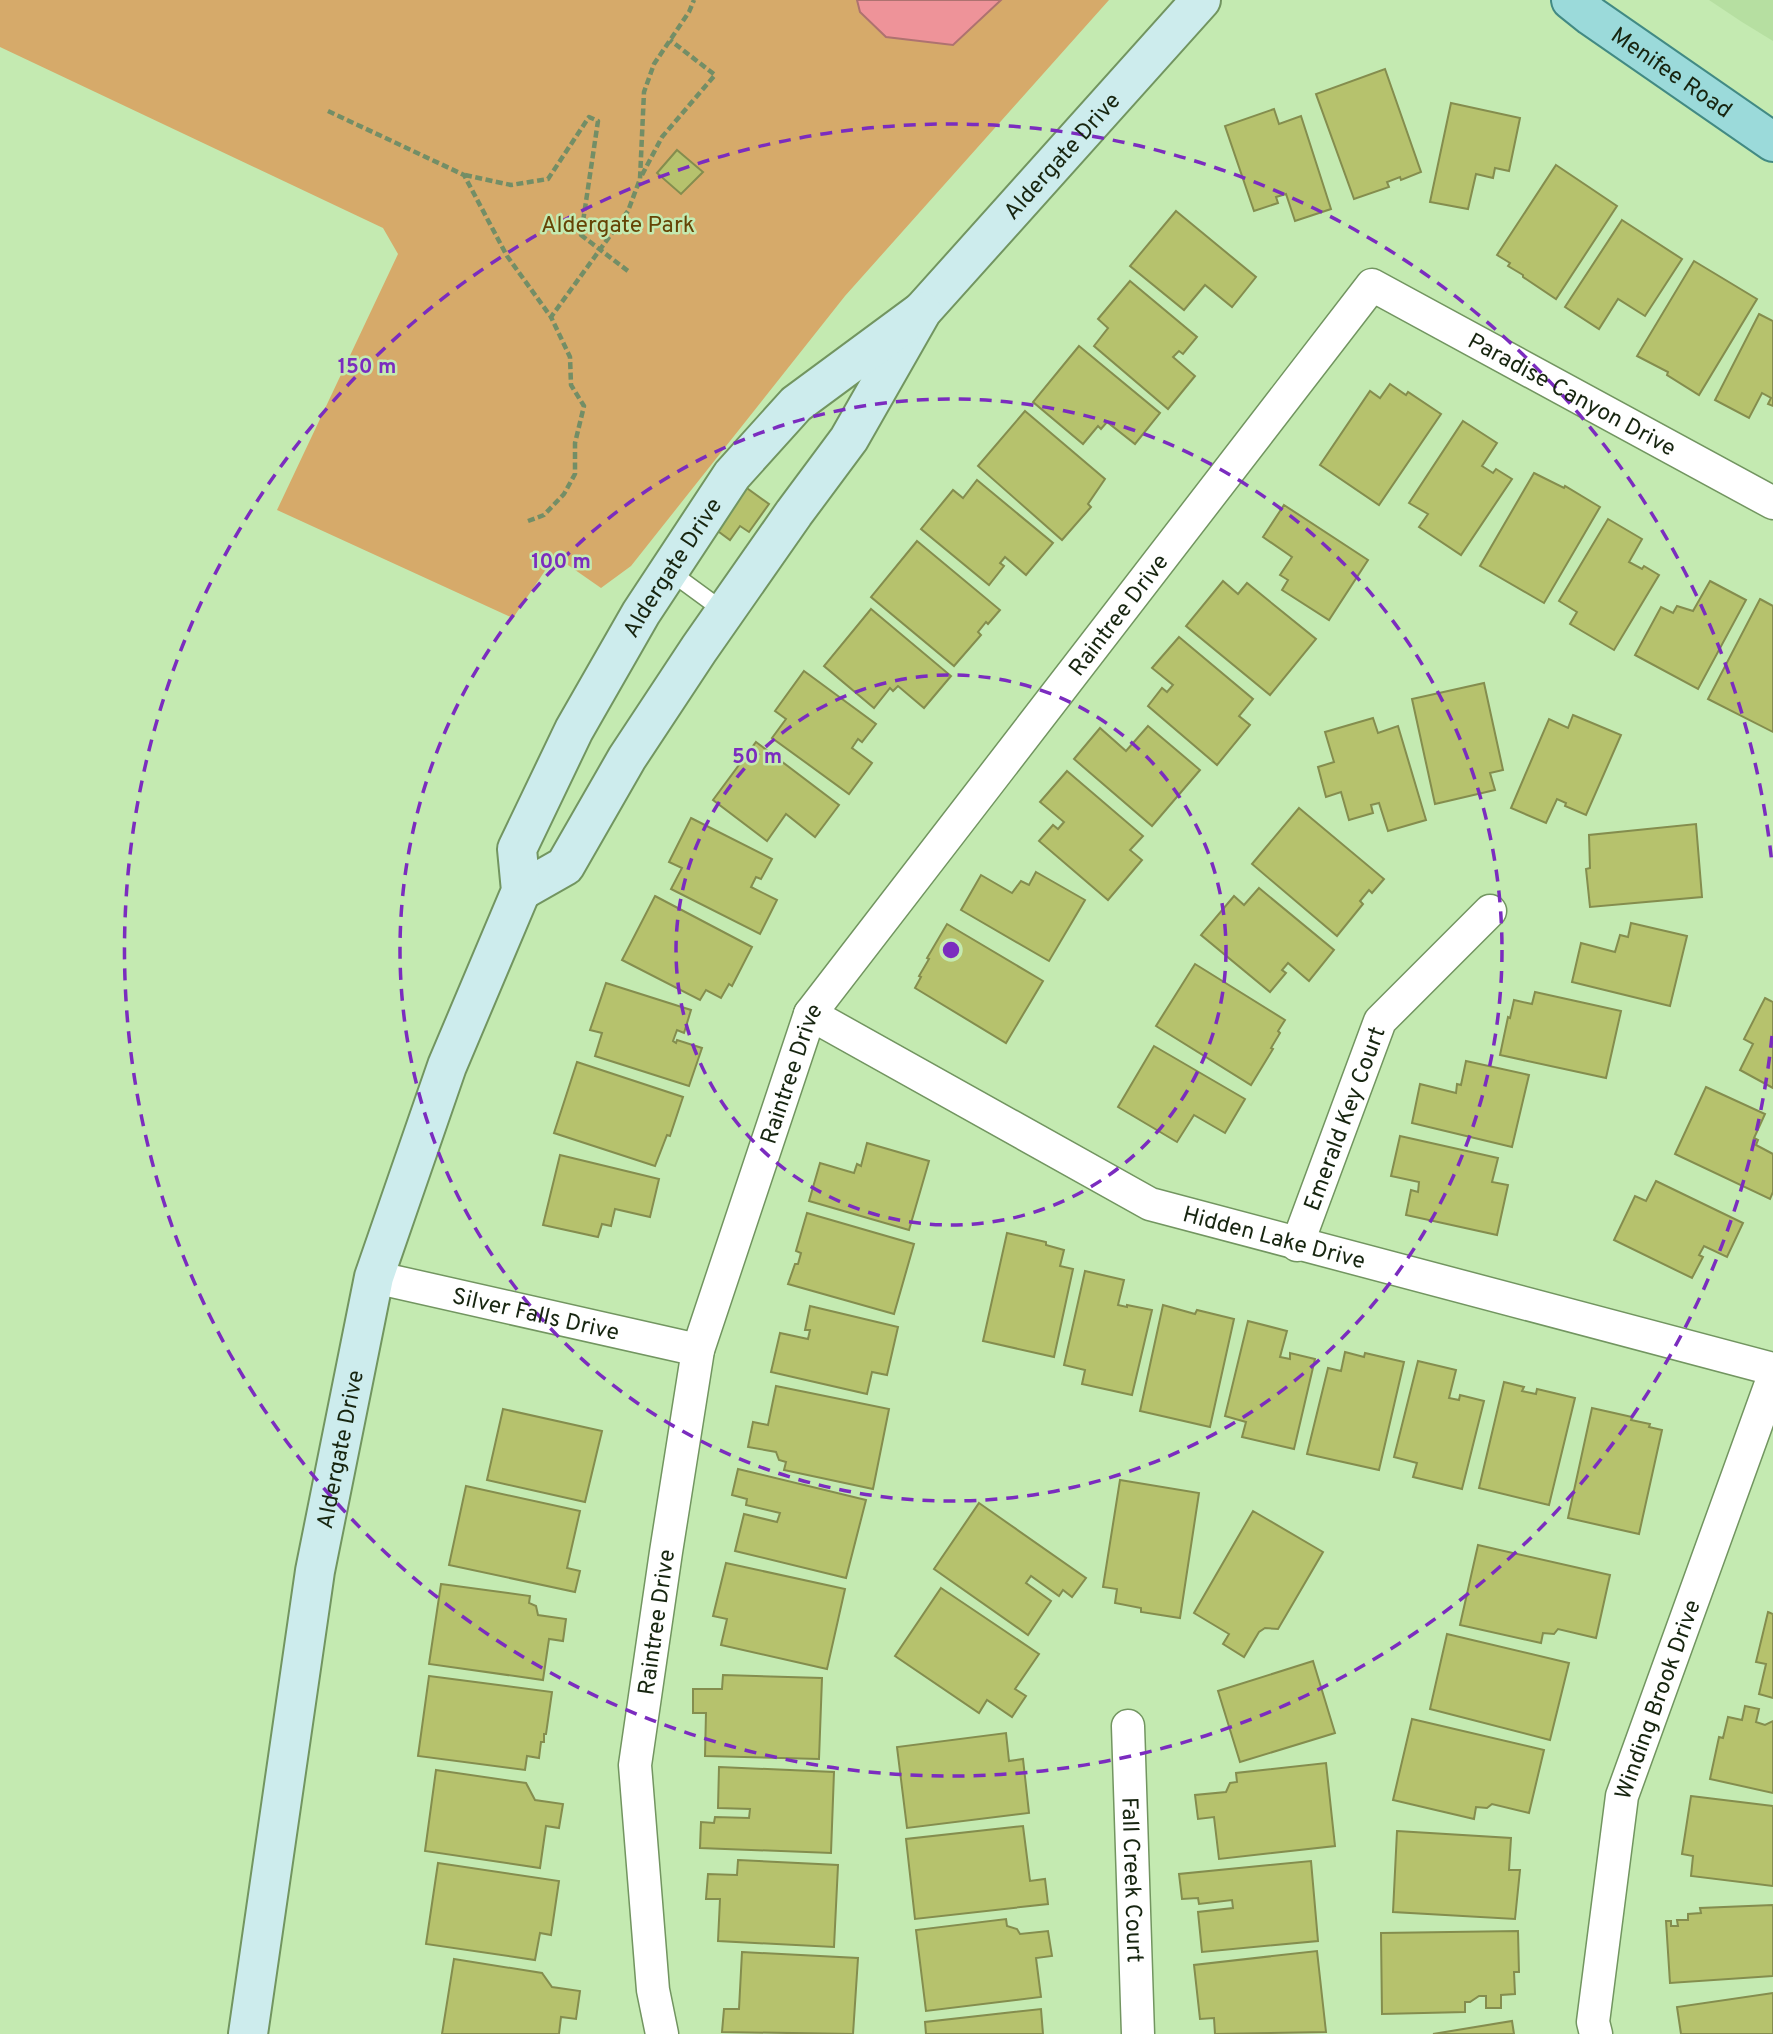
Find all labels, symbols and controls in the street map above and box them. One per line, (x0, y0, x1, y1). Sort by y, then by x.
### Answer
street label: Menifee Road (1604, 22, 1737, 126)
street label: Aldergate Drive (999, 88, 1128, 227)
park label: Aldergate Park (541, 212, 695, 241)
street label: Paradise Canyon Drive (1462, 328, 1680, 464)
text: 150 m (338, 354, 396, 381)
street label: Aldergate Drive (618, 493, 730, 644)
text: 100 m (531, 549, 591, 576)
street label: Raintree Drive (1064, 549, 1176, 683)
text: 50 m (732, 744, 782, 771)
centre of rings (939, 938, 963, 962)
street label: Raintree Drive (756, 998, 830, 1148)
street label: Emerald Key Court (1299, 1023, 1394, 1215)
street label: Hidden Lake Drive (1179, 1201, 1368, 1277)
street label: Silver Falls Drive (449, 1283, 622, 1349)
street label: Aldergate Drive (312, 1368, 372, 1532)
street label: Raintree Drive (633, 1548, 683, 1697)
street label: Winding Brook Drive (1610, 1596, 1709, 1804)
street label: Fall Creek Court (1113, 1797, 1148, 1963)

